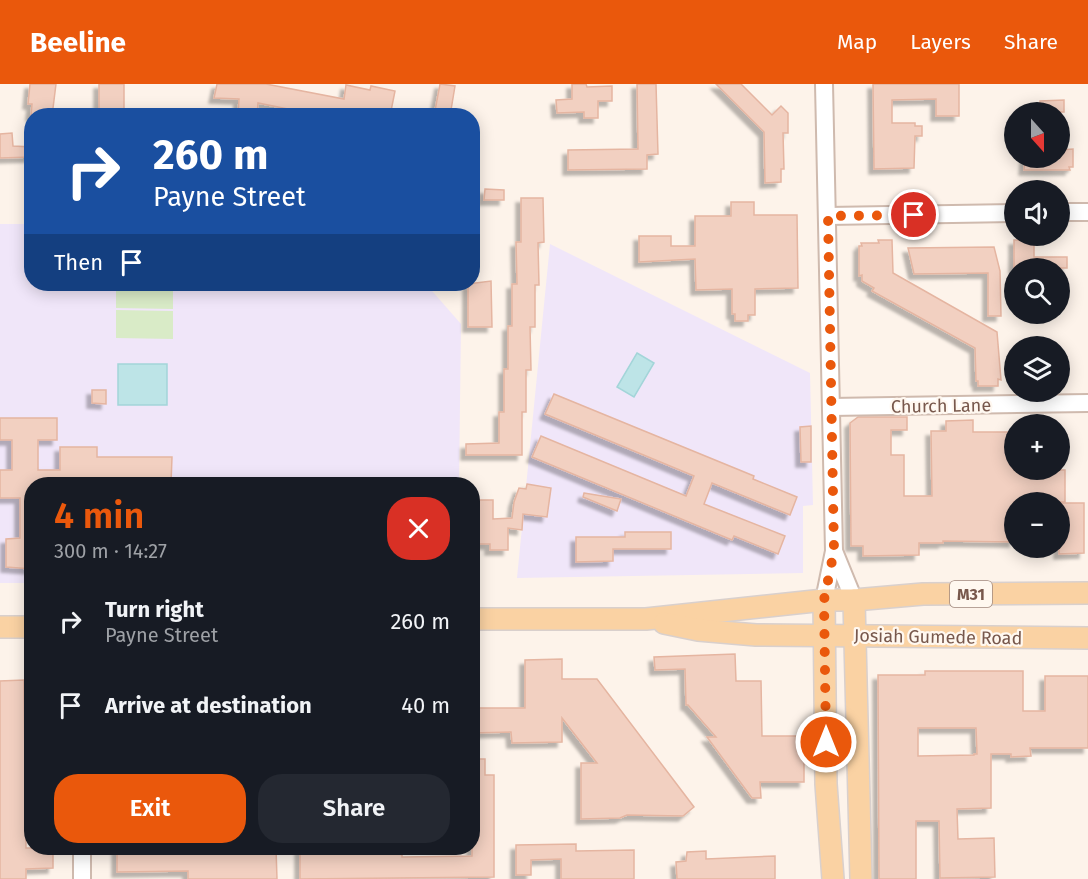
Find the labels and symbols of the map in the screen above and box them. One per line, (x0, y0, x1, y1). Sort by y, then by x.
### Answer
north arrow (1004, 102, 1070, 168)
pin (888, 189, 939, 240)
street label: Church Lane (891, 394, 991, 418)
road number: M31 (950, 581, 992, 607)
street label: Josiah Gumede Road (854, 625, 1022, 649)
position arrow (794, 710, 858, 774)

